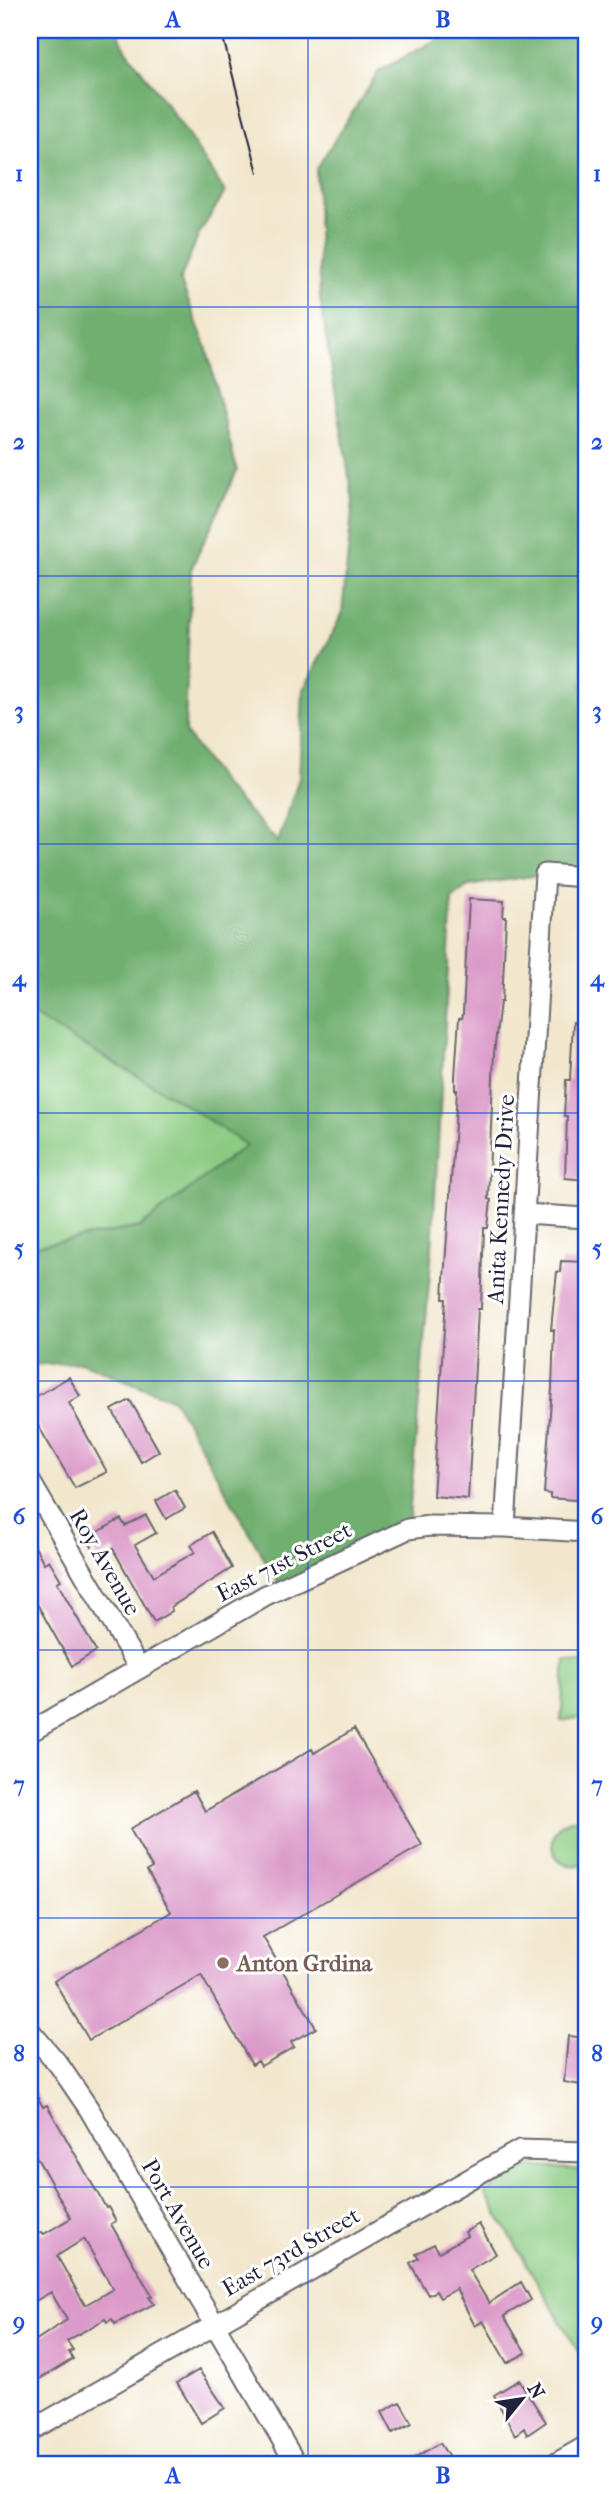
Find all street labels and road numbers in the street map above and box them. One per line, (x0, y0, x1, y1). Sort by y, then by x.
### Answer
street label: Anita Kennedy Drive (482, 1093, 520, 1306)
street label: Roy Avenue (64, 1504, 146, 1620)
street label: East 71st Street (212, 1516, 356, 1608)
street label: Port Avenue (136, 2154, 220, 2274)
street label: East 73rd Street (217, 2202, 365, 2302)

